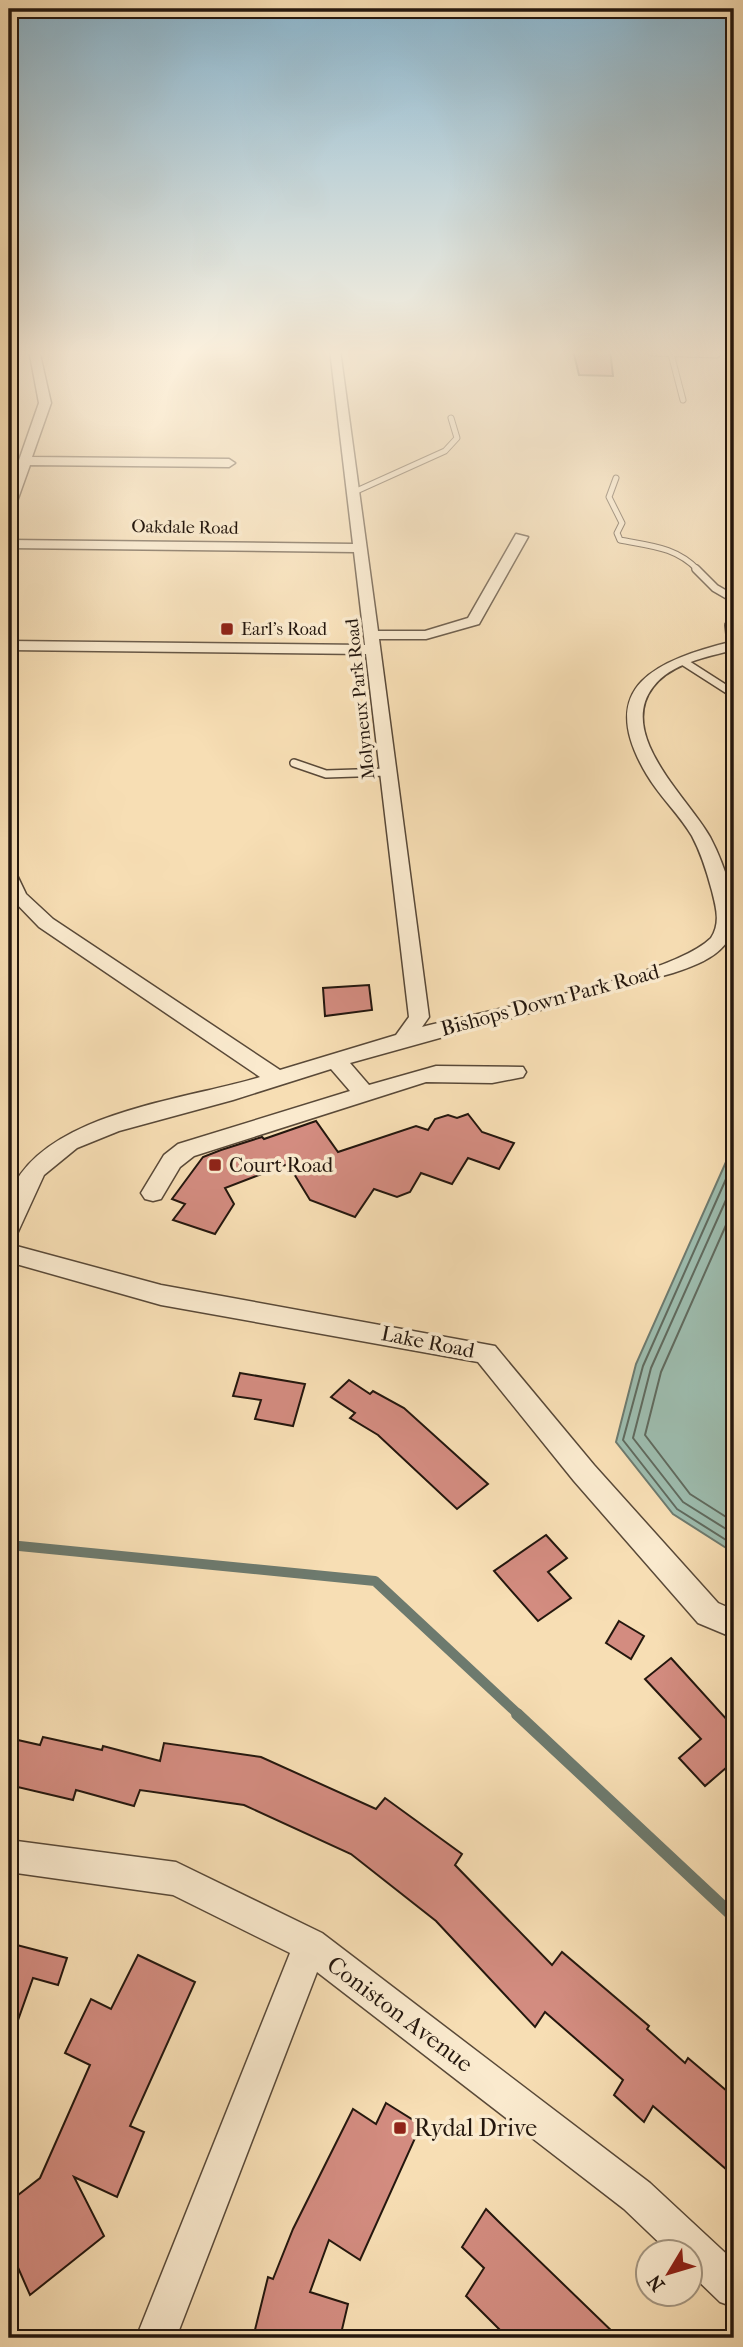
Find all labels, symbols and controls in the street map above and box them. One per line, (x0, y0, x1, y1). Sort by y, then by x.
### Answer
street label: Oakdale Road (131, 516, 239, 539)
street label: Molyneux Park Road (342, 617, 379, 780)
place label: Earl's Road (241, 619, 327, 640)
marker: Earl's Road (219, 621, 235, 637)
street label: Bishops Down Park Road (438, 959, 662, 1041)
place label: Court Road (229, 1153, 334, 1177)
marker: Court Road (207, 1157, 223, 1173)
street label: Lake Road (379, 1321, 477, 1363)
street label: Coniston Avenue (322, 1950, 478, 2078)
place label: Rydal Drive (414, 2114, 537, 2142)
marker: Rydal Drive (392, 2120, 408, 2136)
north arrow (634, 2238, 704, 2308)
text: N (643, 2270, 669, 2295)

